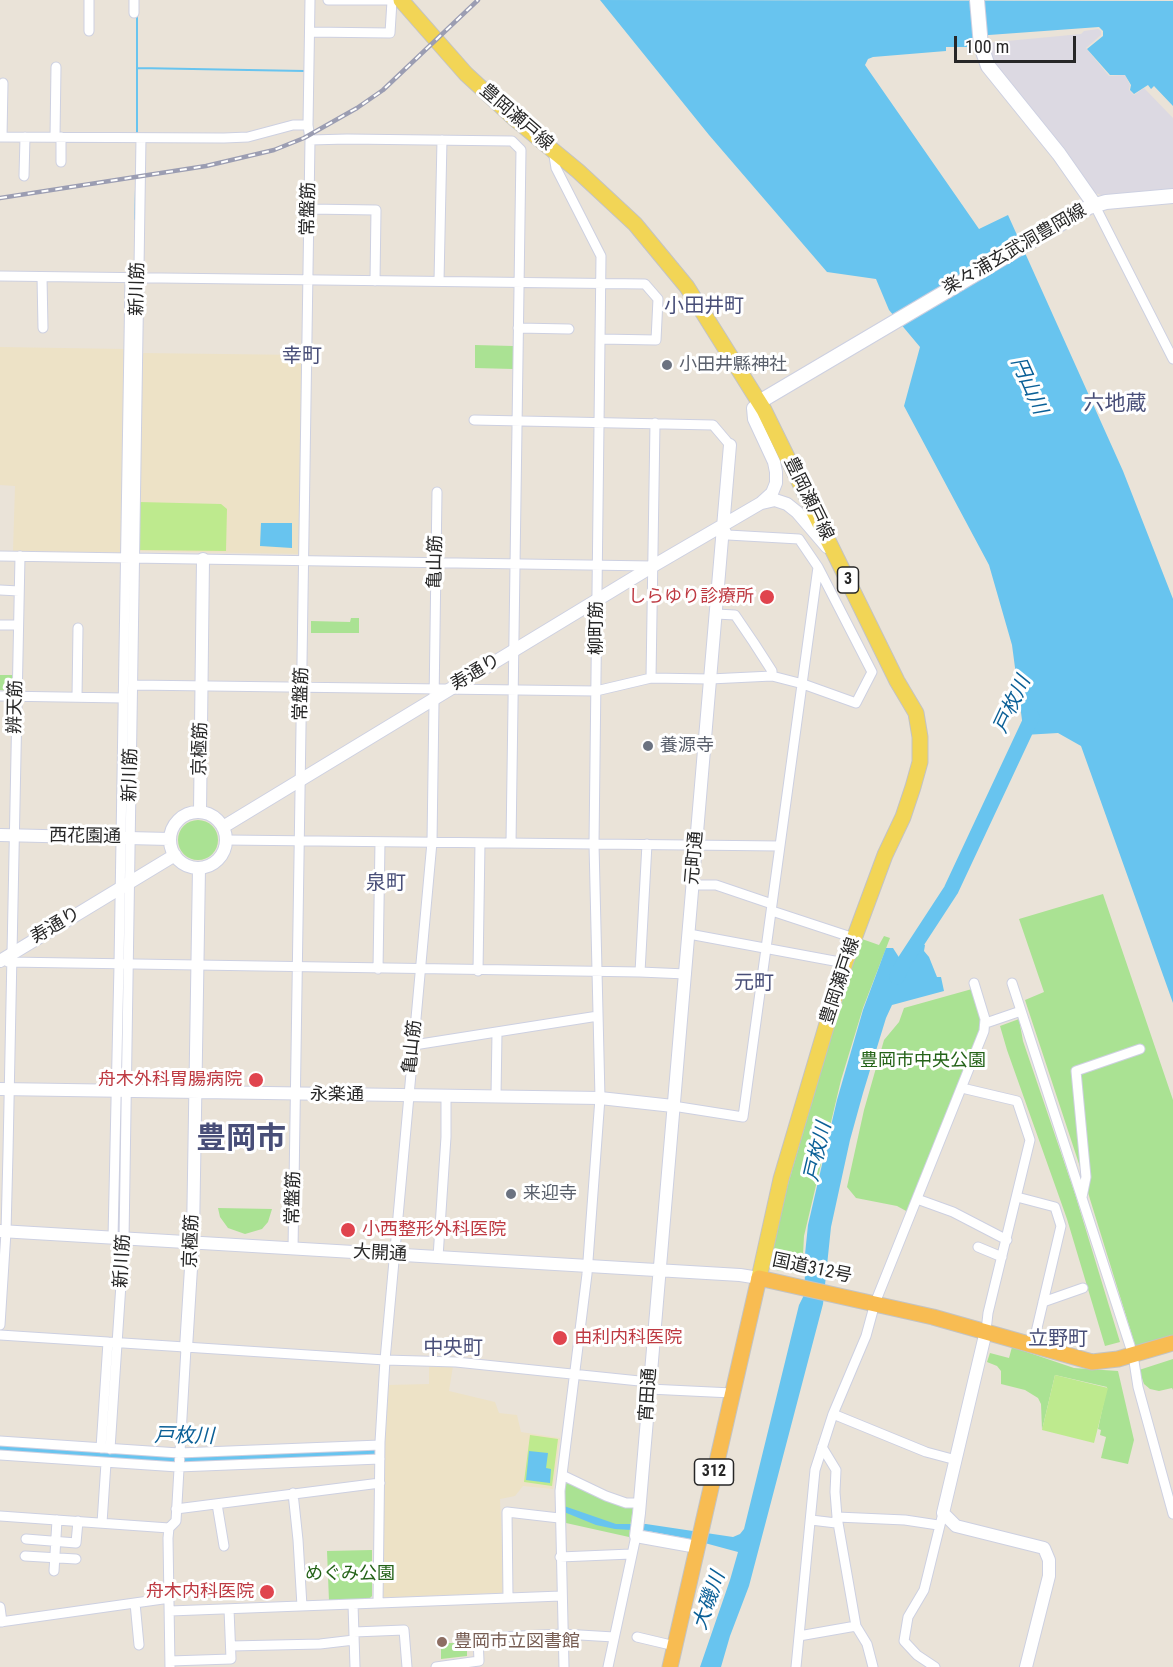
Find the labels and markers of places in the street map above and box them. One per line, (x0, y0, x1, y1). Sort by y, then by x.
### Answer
place label: 小田井縣神社 (679, 354, 787, 376)
marker: 小田井縣神社 (660, 358, 674, 372)
place label: しらゆり診療所 (628, 586, 754, 608)
marker: しらゆり診療所 (758, 588, 776, 606)
place label: 養源寺 (660, 735, 714, 757)
marker: 養源寺 (641, 739, 655, 753)
place label: 舟木外科胃腸病院 (98, 1069, 242, 1091)
marker: 舟木外科胃腸病院 (247, 1071, 265, 1089)
place label: 来迎寺 (523, 1183, 577, 1205)
marker: 来迎寺 (504, 1187, 518, 1201)
place label: 小西整形外科医院 (362, 1219, 506, 1241)
marker: 小西整形外科医院 (339, 1221, 357, 1239)
place label: 由利内科医院 (574, 1327, 682, 1349)
marker: 由利内科医院 (551, 1329, 569, 1347)
place label: 舟木内科医院 (146, 1581, 254, 1603)
marker: 舟木内科医院 (258, 1583, 276, 1601)
place label: 豊岡市立図書館 (454, 1631, 580, 1653)
marker: 豊岡市立図書館 (435, 1635, 449, 1649)

